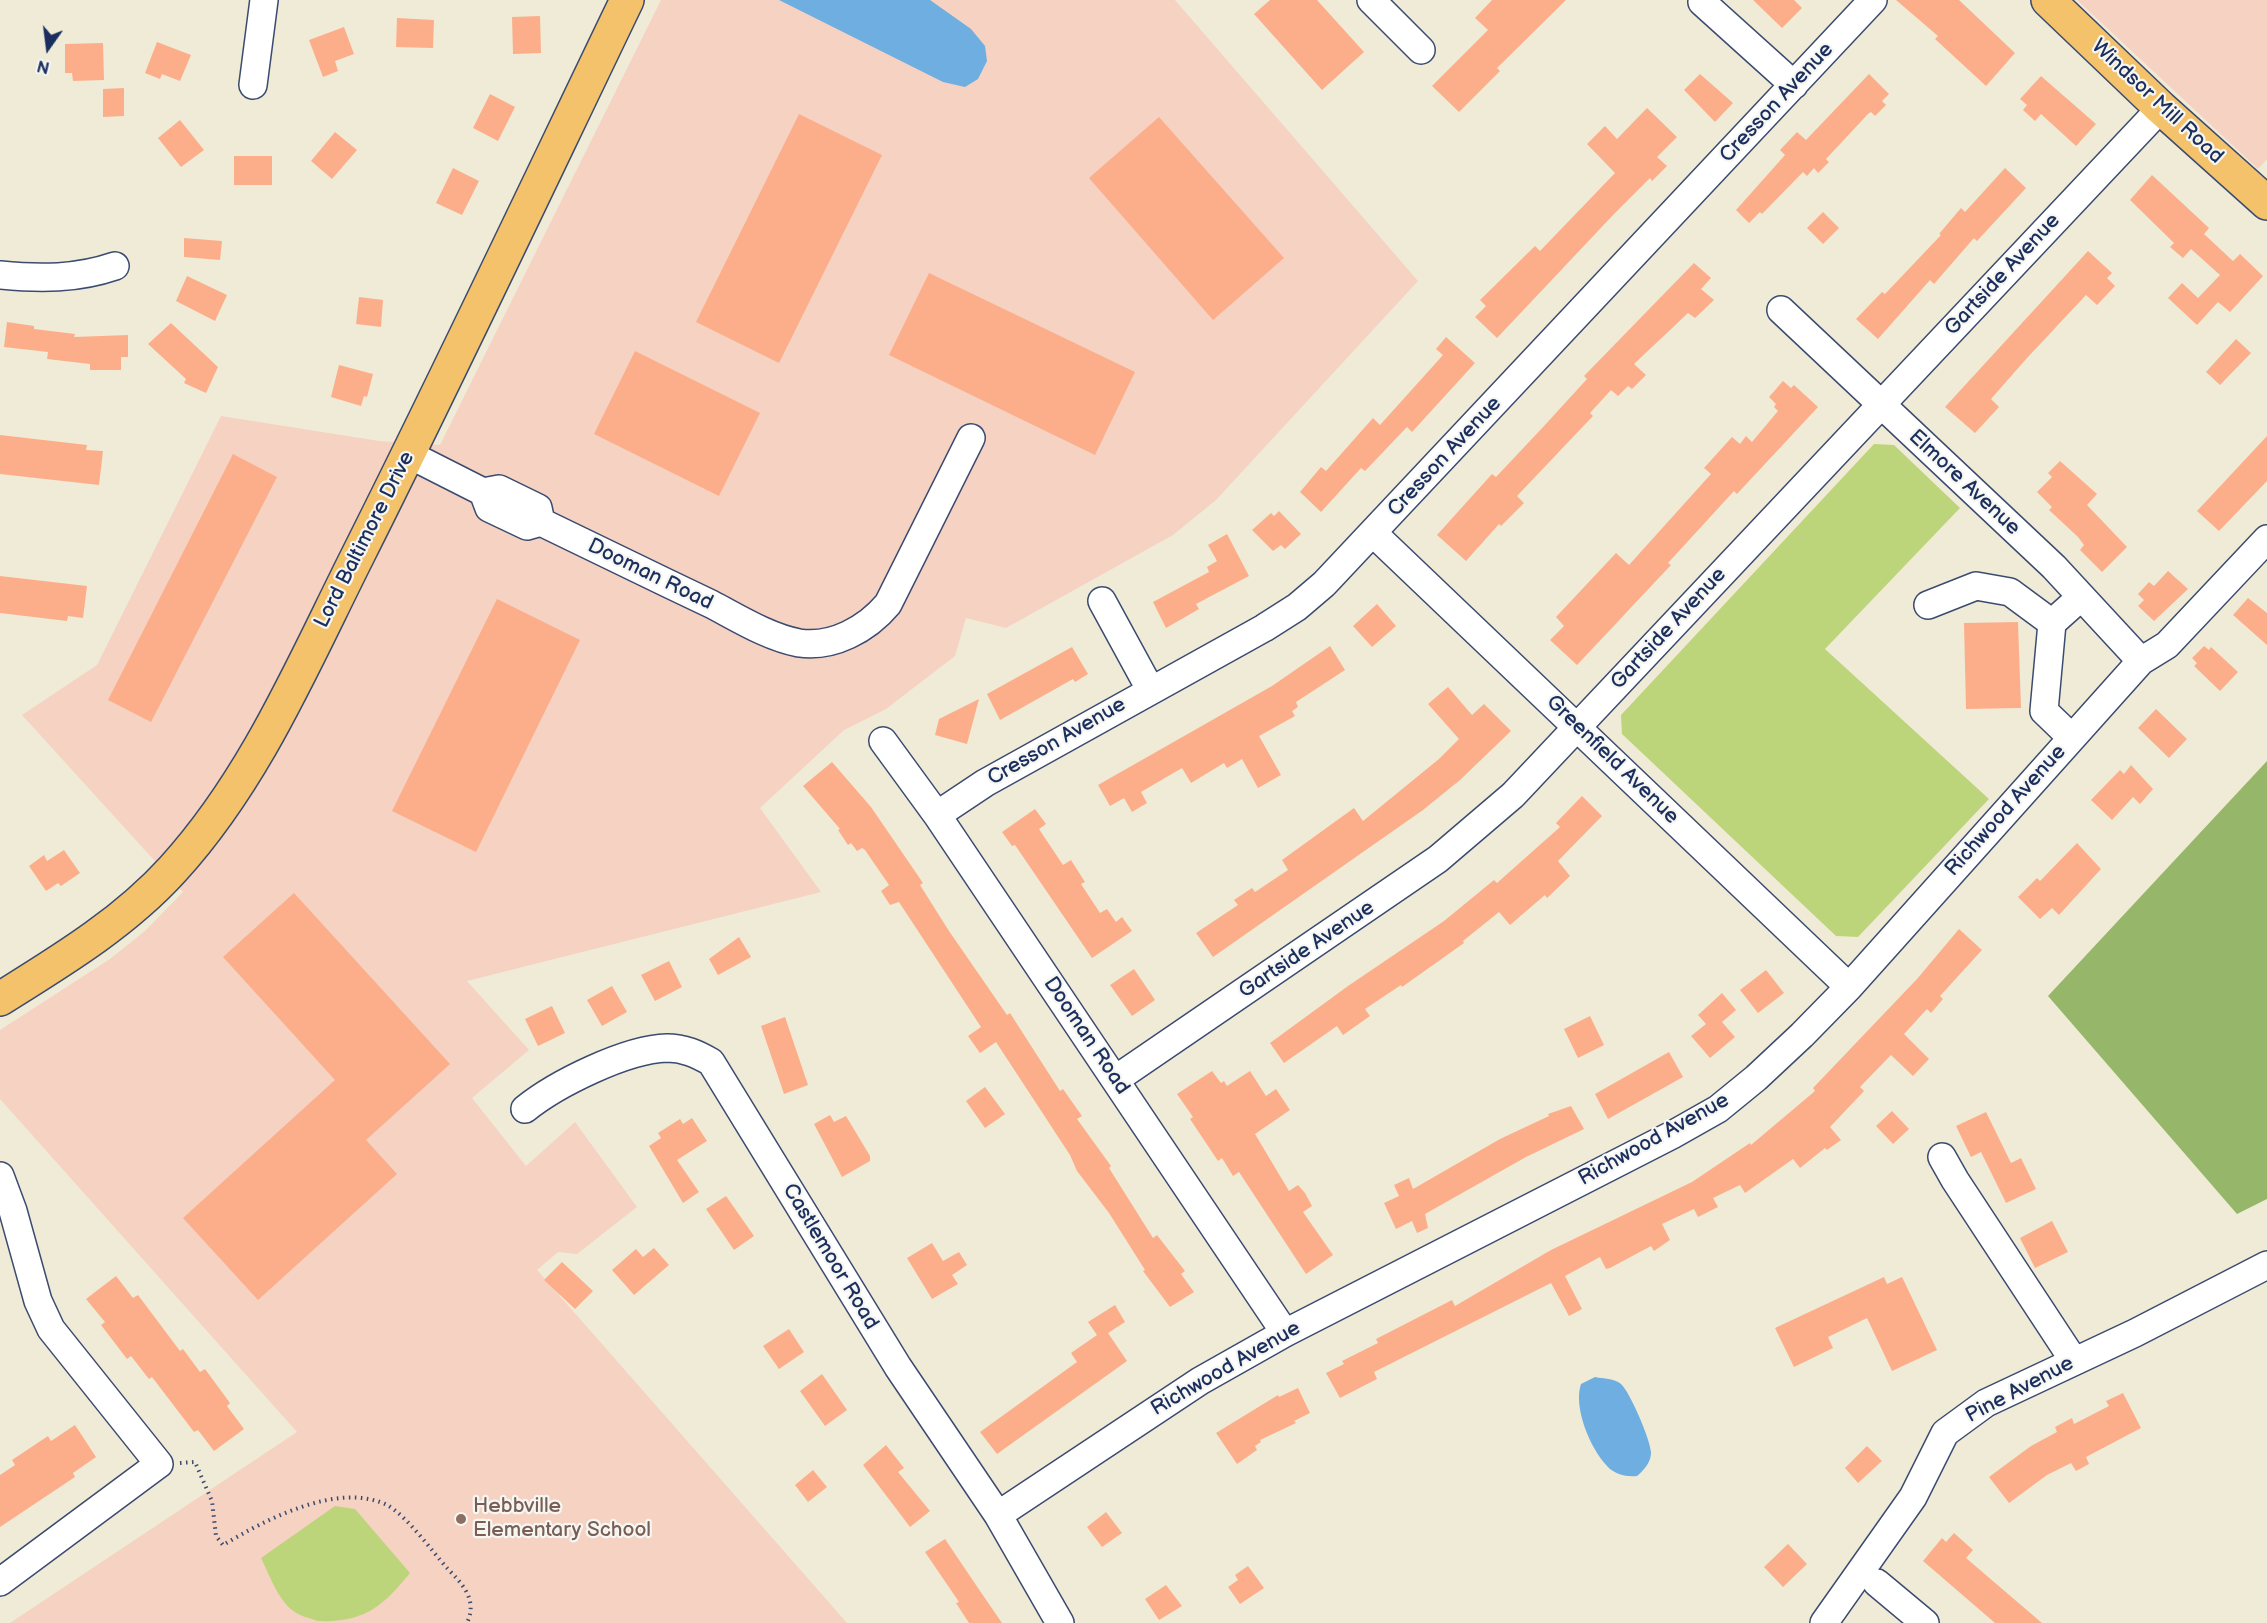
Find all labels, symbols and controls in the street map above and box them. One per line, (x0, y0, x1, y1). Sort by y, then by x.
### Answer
north arrow (18, 18, 78, 78)
street label: Windsor Mill Road (2086, 34, 2228, 170)
street label: Cresson Avenue (1715, 38, 1839, 168)
text: N (35, 55, 52, 77)
street label: Gartside Avenue (1940, 209, 2066, 341)
street label: Cresson Avenue (1383, 392, 1507, 522)
street label: Elmore Avenue (1903, 425, 2025, 541)
street label: Lord Baltimore Drive (310, 448, 420, 632)
street label: Dooman Road (583, 534, 717, 616)
street label: Gartside Avenue (1606, 563, 1732, 695)
street label: Greenfield Avenue (1540, 690, 1684, 830)
street label: Cresson Avenue (983, 692, 1131, 792)
street label: Richwood Avenue (1940, 740, 2072, 882)
street label: Gartside Avenue (1235, 895, 1379, 1005)
street label: Dooman Road (1037, 972, 1135, 1100)
street label: Richwood Avenue (1574, 1088, 1734, 1192)
street label: Castlemoor Road (776, 1179, 884, 1335)
street label: Richwood Avenue (1147, 1316, 1305, 1422)
street label: Pine Avenue (1962, 1351, 2078, 1429)
place label: Hebbville Elementary School (473, 1494, 651, 1544)
marker: Hebbville Elementary School (454, 1512, 468, 1526)

